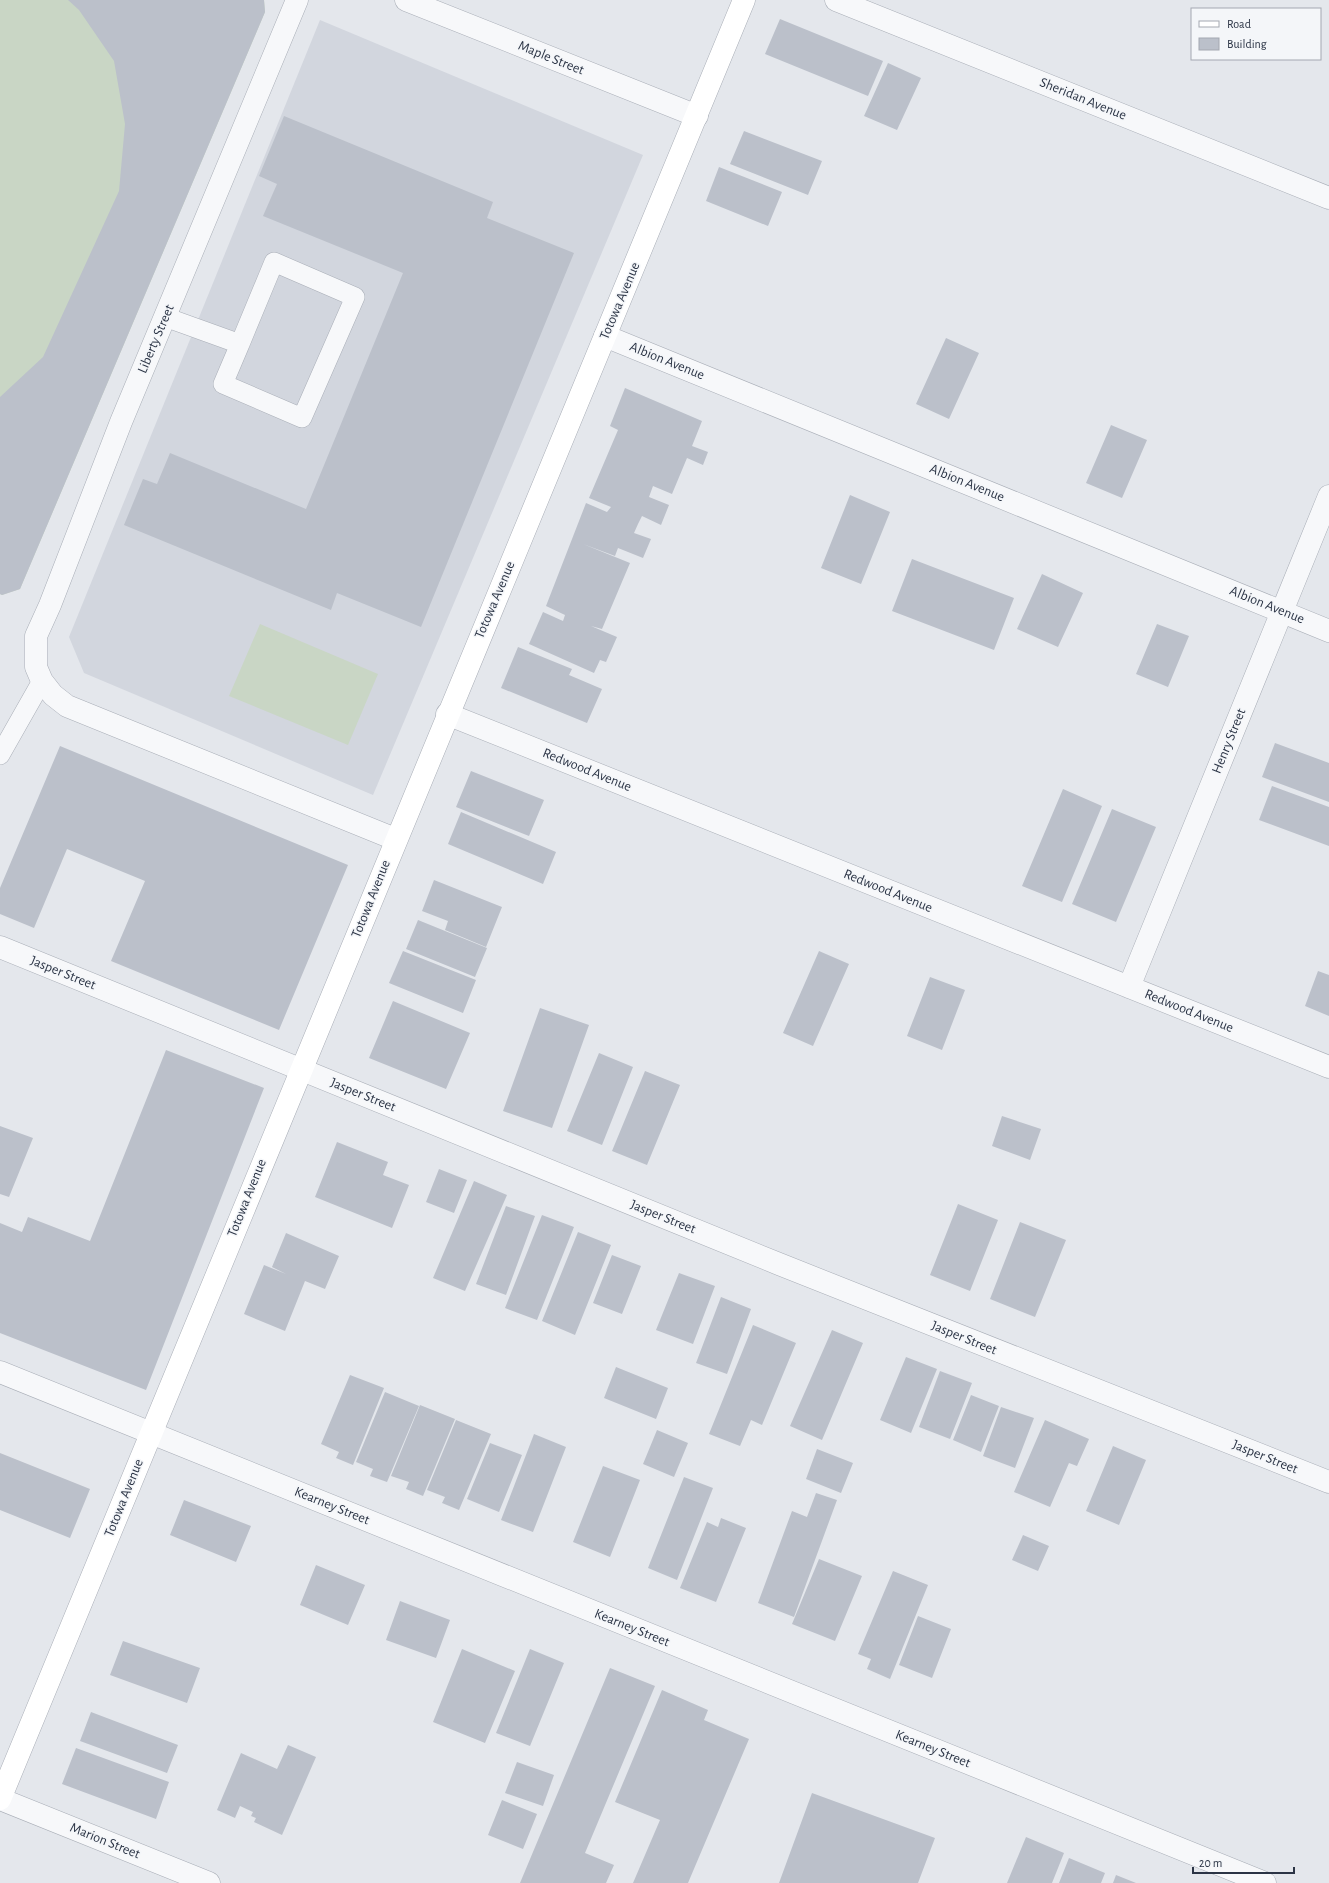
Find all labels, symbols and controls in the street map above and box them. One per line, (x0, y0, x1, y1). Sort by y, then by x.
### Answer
legend (1191, 8, 1321, 60)
text: Road (1227, 18, 1251, 30)
street label: Maple Street (516, 38, 586, 78)
text: Building (1227, 38, 1267, 50)
street label: Sheridan Avenue (1038, 75, 1128, 123)
street label: Totowa Avenue (597, 260, 643, 342)
street label: Liberty Street (135, 302, 177, 375)
street label: Albion Avenue (628, 340, 706, 382)
street label: Albion Avenue (928, 462, 1006, 504)
street label: Totowa Avenue (472, 559, 518, 641)
street label: Albion Avenue (1228, 584, 1306, 626)
street label: Henry Street (1210, 706, 1249, 776)
street label: Redwood Avenue (541, 746, 633, 794)
street label: Totowa Avenue (349, 858, 393, 940)
street label: Redwood Avenue (842, 867, 934, 915)
street label: Jasper Street (28, 954, 98, 993)
street label: Redwood Avenue (1143, 987, 1235, 1035)
street label: Jasper Street (328, 1076, 398, 1115)
street label: Totowa Avenue (225, 1157, 269, 1239)
street label: Jasper Street (628, 1198, 698, 1237)
street label: Jasper Street (929, 1319, 999, 1358)
street label: Jasper Street (1230, 1438, 1300, 1477)
street label: Totowa Avenue (102, 1457, 146, 1539)
street label: Kearney Street (292, 1485, 372, 1528)
street label: Kearney Street (592, 1607, 672, 1650)
street label: Kearney Street (893, 1728, 973, 1771)
street label: Marion Street (68, 1821, 143, 1862)
scale bar (1193, 1849, 1294, 1875)
text: 20 m (1199, 1857, 1222, 1869)

